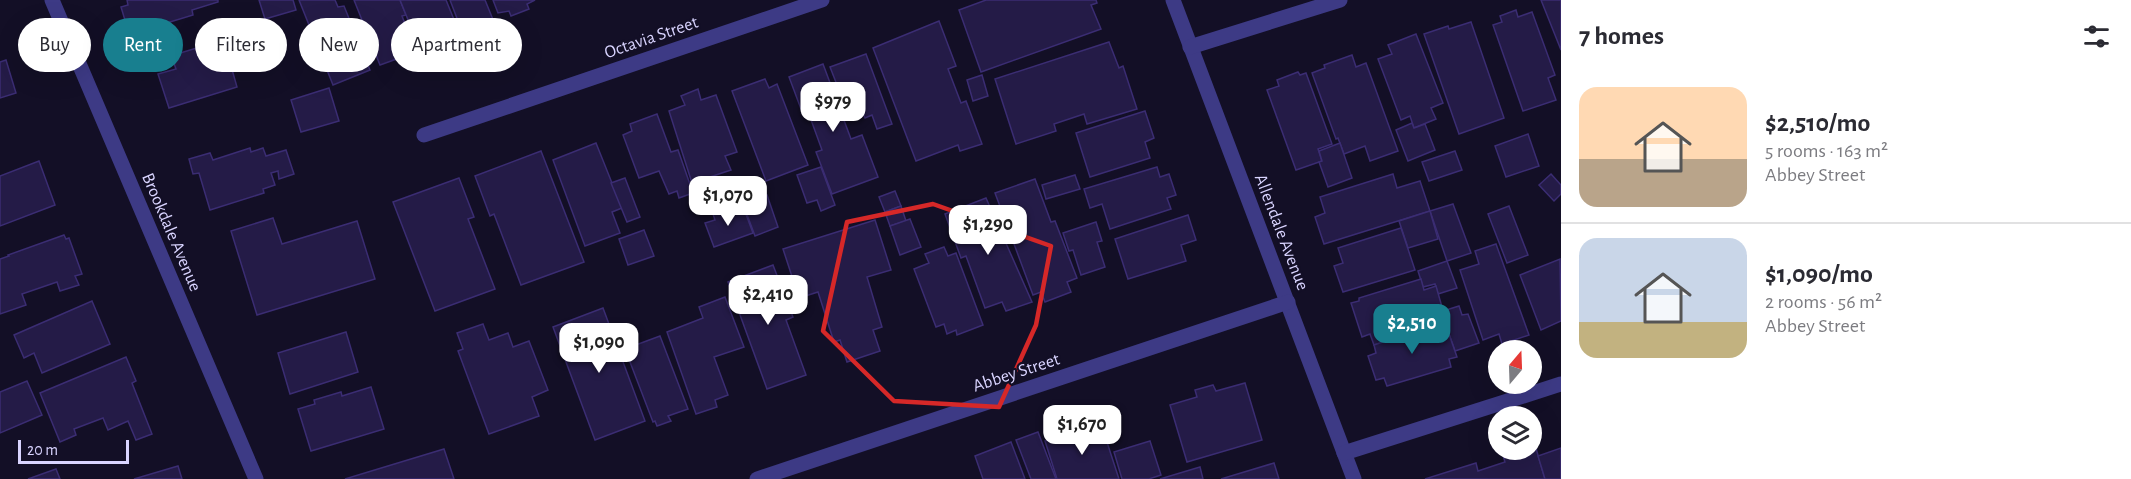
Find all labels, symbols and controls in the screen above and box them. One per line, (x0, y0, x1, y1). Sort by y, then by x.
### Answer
street label: Octavia Street (602, 13, 701, 62)
chip: Buy (18, 18, 91, 72)
chip: Rent (103, 18, 183, 72)
chip: Filters (195, 18, 287, 72)
chip: New (299, 18, 379, 72)
chip: Apartment (391, 18, 522, 72)
icon: filters (2080, 20, 2113, 53)
text: 7 homes (1579, 23, 1664, 49)
pin: $979 (797, 82, 869, 133)
text: $979 (815, 91, 851, 111)
text: $2,510/mo (1765, 110, 1870, 136)
icon: home (1627, 111, 1699, 183)
text: 5 rooms · 163 m² (1765, 141, 1888, 161)
text: Abbey Street (1765, 165, 1865, 185)
street label: Brookdale Avenue (138, 171, 204, 294)
street label: Allendale Avenue (1251, 172, 1311, 293)
pin: $1,070 (679, 176, 777, 227)
text: $1,070 (703, 185, 753, 205)
pin: $1,290 (939, 205, 1037, 256)
text: $1,290 (963, 214, 1013, 234)
text: $1,090/mo (1765, 261, 1873, 287)
icon: home (1627, 262, 1699, 334)
pin: $2,410 (719, 275, 817, 326)
text: $2,410 (743, 284, 793, 304)
text: 2 rooms · 56 m² (1765, 292, 1882, 312)
pin: $2,510 (1363, 304, 1461, 355)
text: $2,510 (1387, 313, 1437, 333)
text: Abbey Street (1765, 316, 1865, 336)
pin: $1,090 (550, 323, 648, 374)
text: $1,090 (573, 332, 625, 352)
north arrow (1488, 340, 1542, 394)
map controls (1488, 340, 1542, 460)
street label: Abbey Street (971, 350, 1062, 395)
pin: $1,670 (1033, 405, 1131, 456)
button: layers (1488, 406, 1542, 460)
text: $1,670 (1057, 414, 1107, 434)
scale bar (18, 437, 129, 464)
text: 20 m (27, 442, 58, 458)

